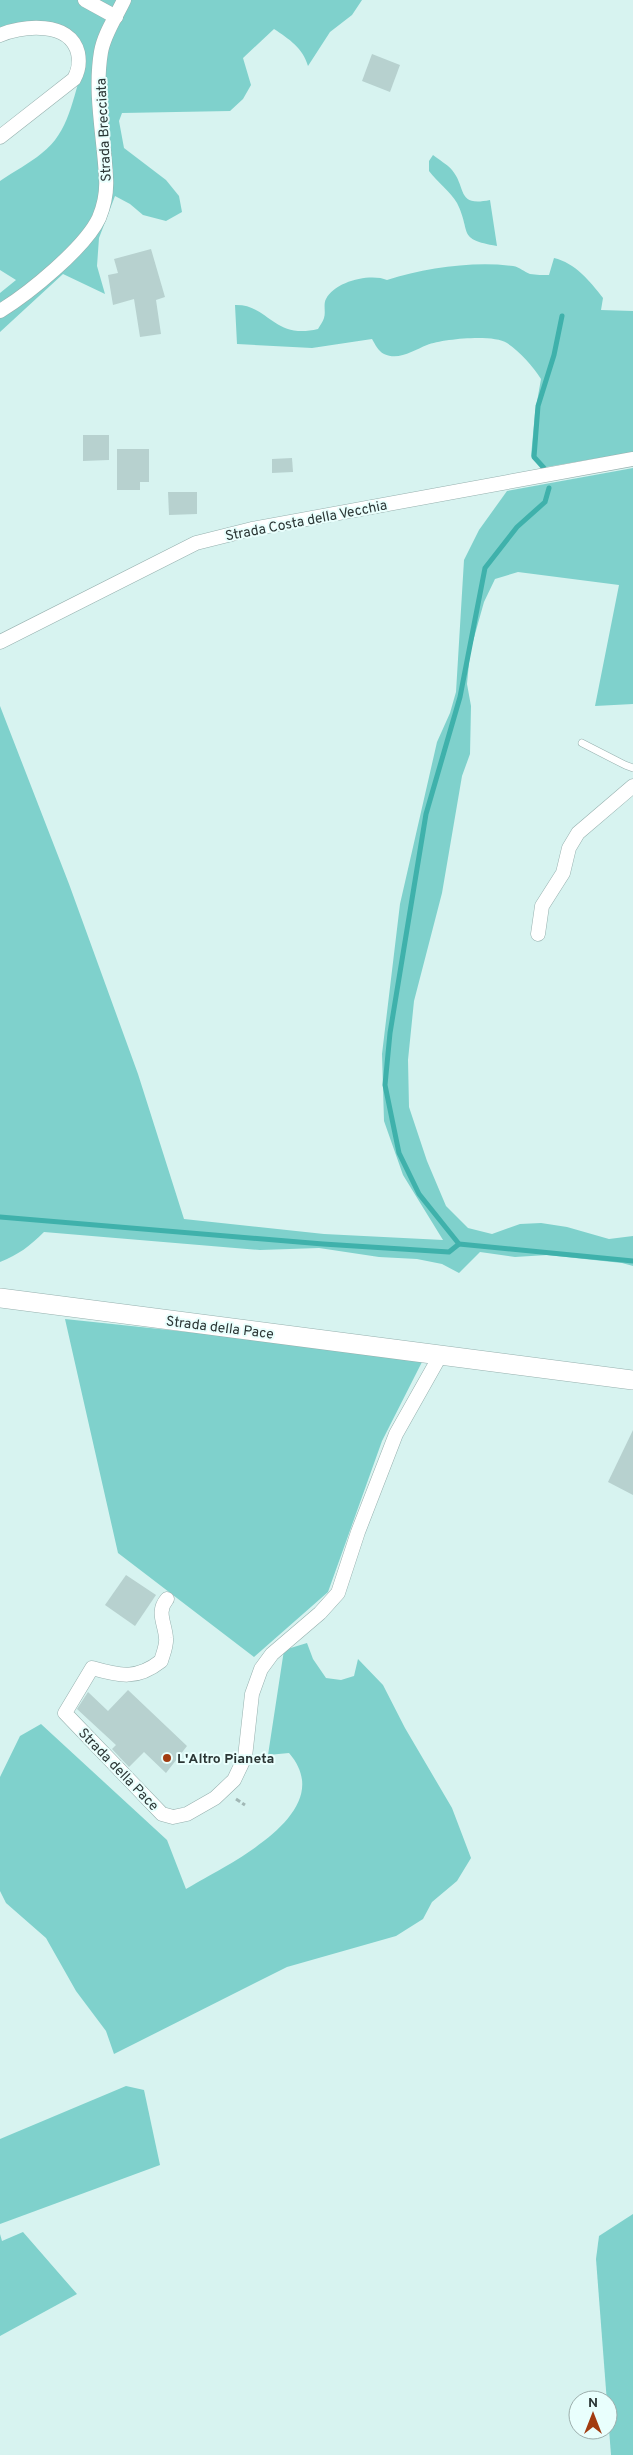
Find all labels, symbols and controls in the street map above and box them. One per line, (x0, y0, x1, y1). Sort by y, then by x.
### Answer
street label: Strada Brecciata (93, 78, 116, 182)
street label: Strada Costa della Vecchia (224, 497, 389, 546)
street label: Strada della Pace (165, 1313, 275, 1344)
street label: Strada della Pace (74, 1725, 162, 1815)
place label: L'Altro Pianeta (177, 1751, 274, 1768)
marker: L'Altro Pianeta (161, 1752, 173, 1764)
north arrow (568, 2390, 618, 2440)
text: N (588, 2395, 598, 2412)

